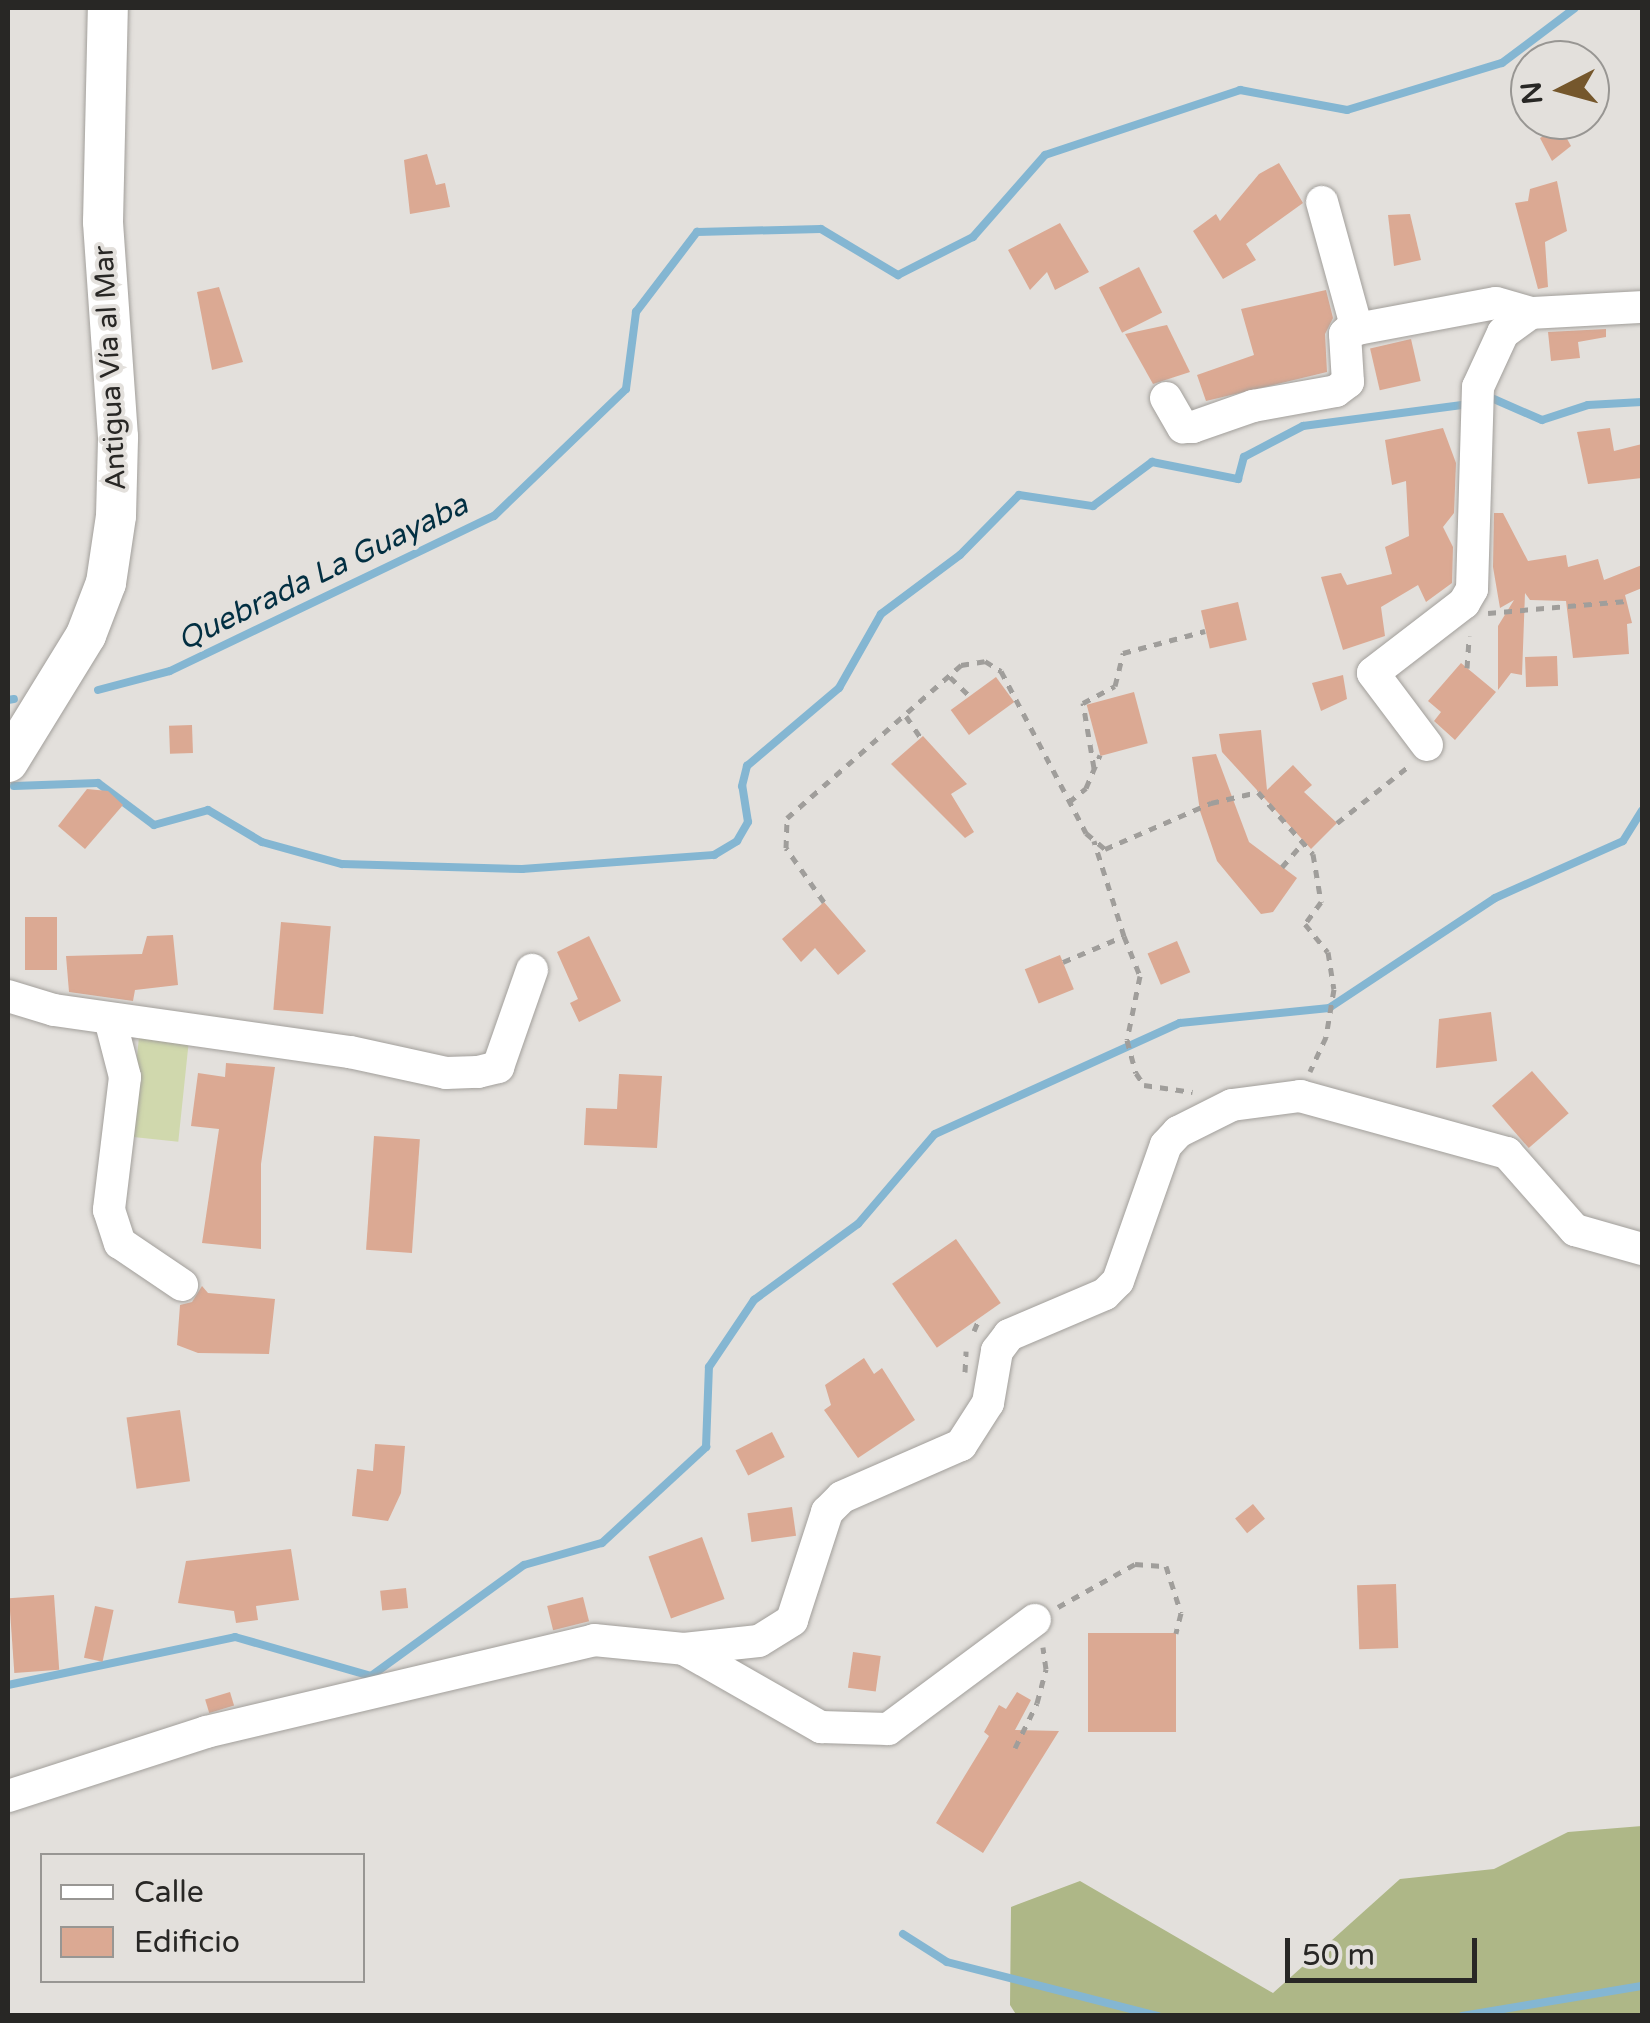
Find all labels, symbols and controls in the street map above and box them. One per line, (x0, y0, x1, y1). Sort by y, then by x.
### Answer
north arrow (1510, 40, 1610, 140)
text: N (1514, 80, 1550, 106)
street label: Antigua Vía al Mar (87, 245, 133, 491)
water label: Quebrada La Guayaba (172, 487, 474, 659)
legend (40, 1853, 365, 1983)
text: Calle (134, 1874, 204, 1911)
scale bar (1290, 1918, 1482, 1980)
text: Edificio (134, 1924, 240, 1961)
text: 50 m (1302, 1937, 1375, 1974)

